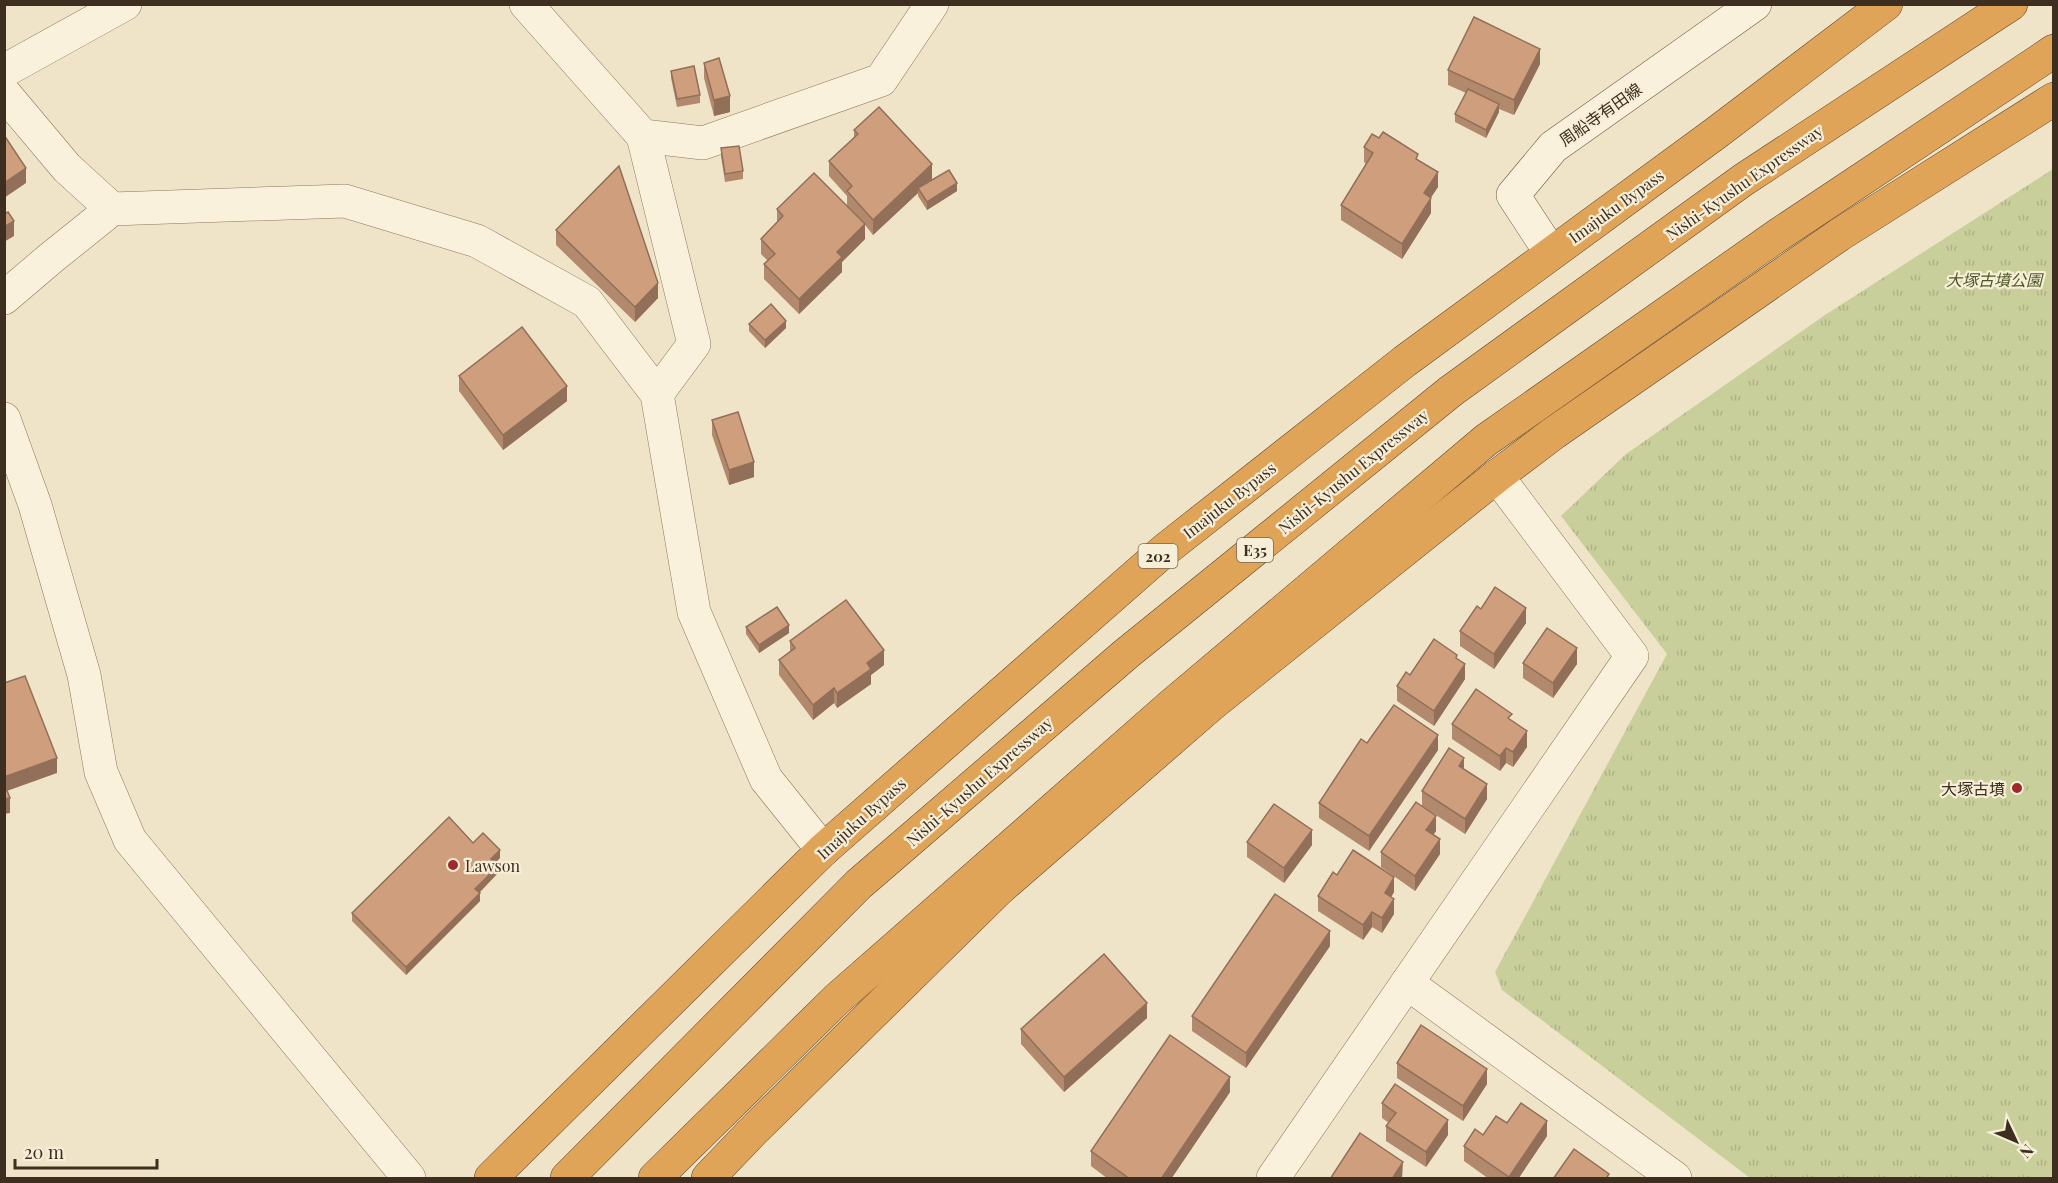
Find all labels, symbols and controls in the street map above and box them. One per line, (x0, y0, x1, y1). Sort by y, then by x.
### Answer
street label: 周船寺有田線 (1555, 78, 1645, 150)
street label: Nishi-Kyushu Expressway (1661, 120, 1827, 244)
street label: Imajuku Bypass (1564, 164, 1668, 248)
park label: 大塚古墳公園 (1946, 269, 2044, 290)
street label: Nishi-Kyushu Expressway (1274, 404, 1432, 538)
street label: Imajuku Bypass (1178, 457, 1280, 543)
road number: E35 (1237, 538, 1273, 562)
road number: 202 (1138, 544, 1178, 568)
street label: Nishi-Kyushu Expressway (901, 712, 1057, 850)
street label: Imajuku Bypass (812, 773, 910, 863)
place label: 大塚古墳 (1941, 778, 2005, 799)
marker: 大塚古墳 (2010, 781, 2024, 795)
place label: Lawson (465, 855, 520, 876)
marker: Lawson (446, 858, 460, 872)
north arrow (1986, 1111, 2046, 1171)
scale bar (15, 1132, 158, 1170)
text: 20 m (24, 1140, 64, 1164)
text: N (2015, 1140, 2039, 1164)

